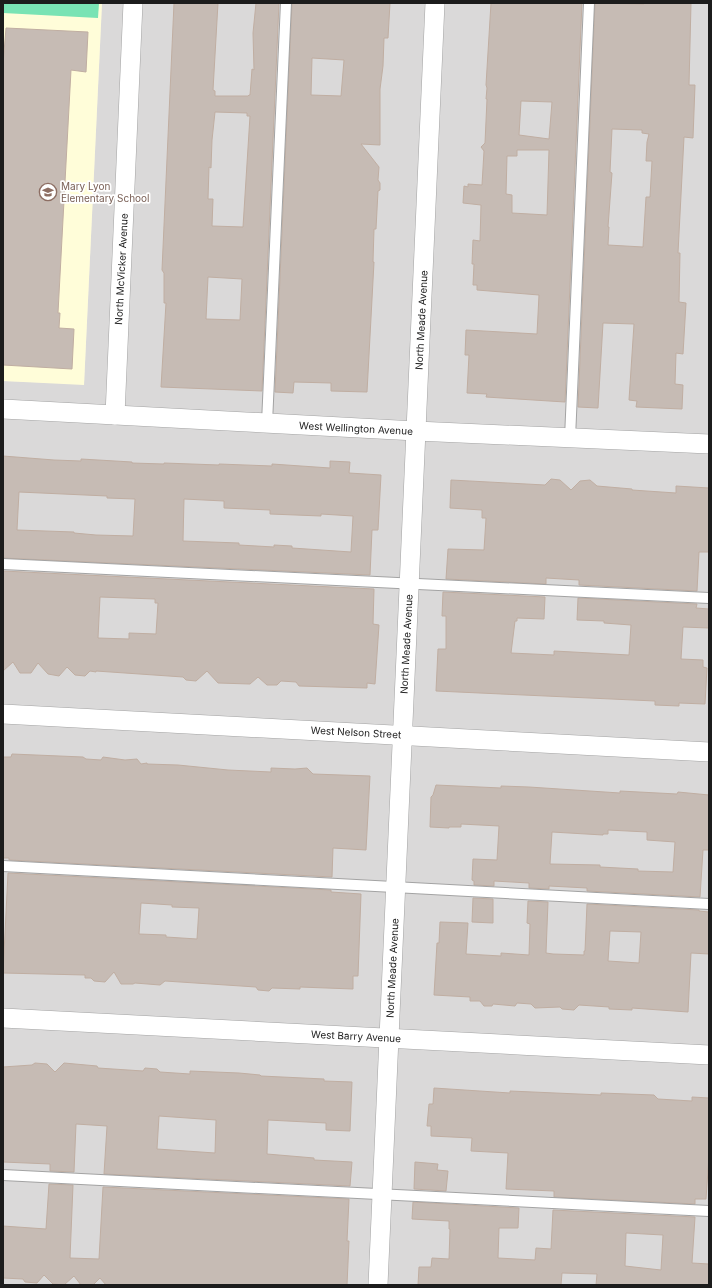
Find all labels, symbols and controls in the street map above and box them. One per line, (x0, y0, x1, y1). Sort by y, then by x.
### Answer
place label: Mary Lyon Elementary School (61, 180, 150, 204)
school or university icon: Mary Lyon Elementary School (38, 182, 58, 202)
street label: North McVicker Avenue (112, 213, 130, 325)
street label: North Meade Avenue (412, 270, 430, 370)
street label: West Wellington Avenue (299, 419, 413, 437)
street label: North Meade Avenue (397, 594, 415, 694)
street label: West Nelson Street (310, 724, 402, 740)
street label: North Meade Avenue (383, 918, 401, 1018)
street label: West Barry Avenue (311, 1028, 401, 1044)

